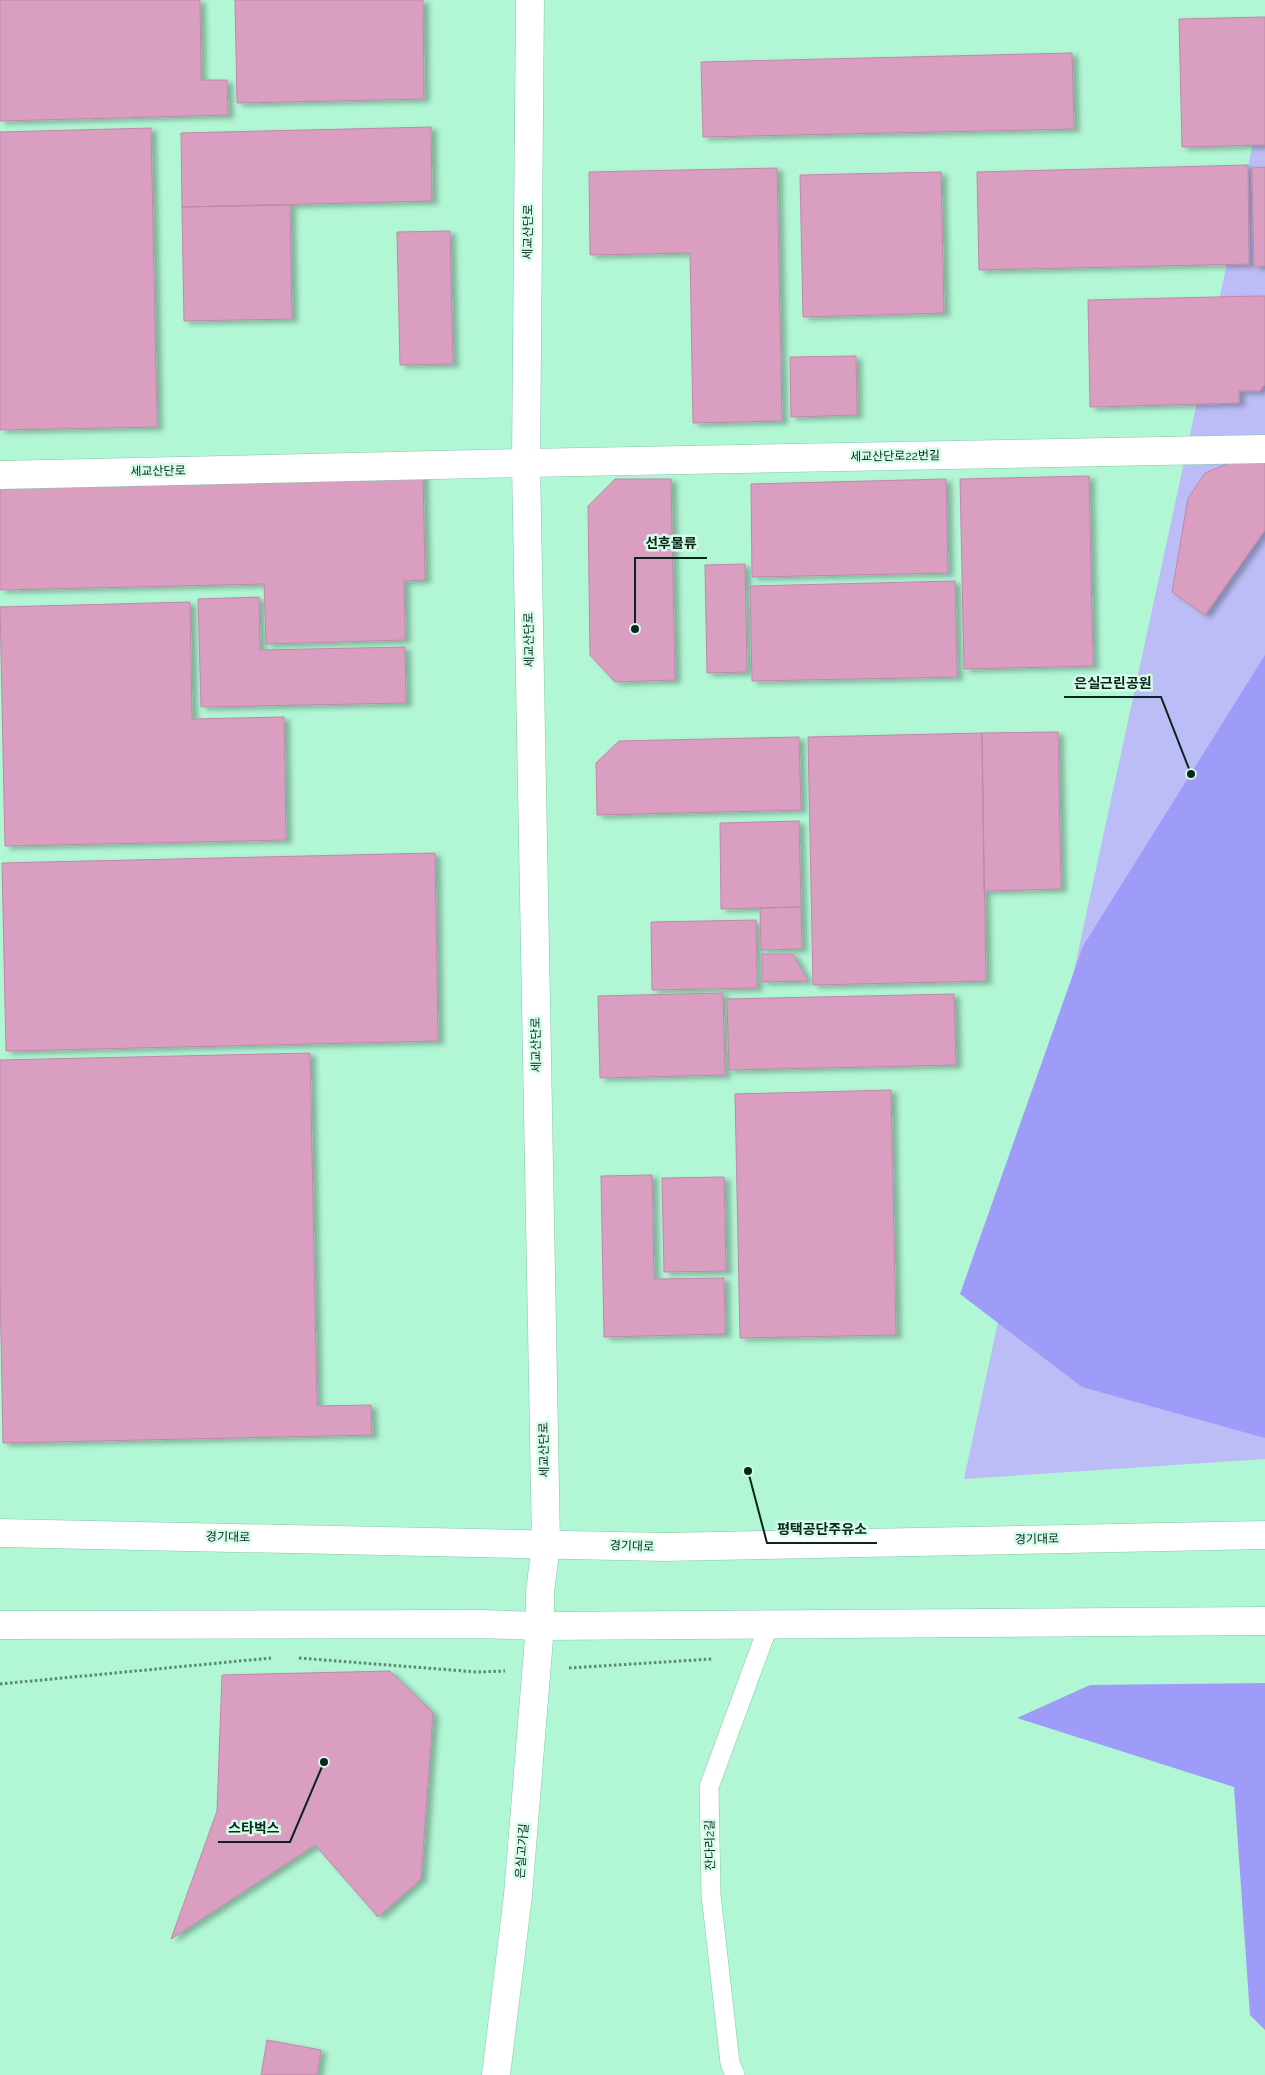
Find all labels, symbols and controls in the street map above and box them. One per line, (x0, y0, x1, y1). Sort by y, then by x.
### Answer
street label: 세교산단로 (521, 204, 535, 260)
street label: 세교산단로22번길 (850, 448, 940, 464)
street label: 세교산단로 (130, 464, 186, 478)
callout: 선후물류 (635, 529, 707, 558)
text: 선후물류 (645, 535, 697, 551)
street label: 세교산단로 (522, 612, 536, 668)
callout: 은실근린공원 (1064, 668, 1161, 697)
text: 은실근린공원 (1074, 675, 1152, 691)
street label: 세교산단로 (529, 1017, 543, 1073)
street label: 세교산단로 (537, 1422, 551, 1478)
callout: 평택공단주유소 (767, 1514, 877, 1543)
text: 평택공단주유소 (777, 1521, 867, 1537)
street label: 경기대로 (206, 1530, 250, 1544)
street label: 경기대로 (1015, 1532, 1059, 1546)
street label: 경기대로 (610, 1538, 654, 1554)
callout: 스타벅스 (218, 1813, 290, 1842)
text: 스타벅스 (228, 1820, 280, 1836)
street label: 잔다리2길 (703, 1820, 717, 1870)
street label: 은실고가길 (513, 1823, 531, 1879)

